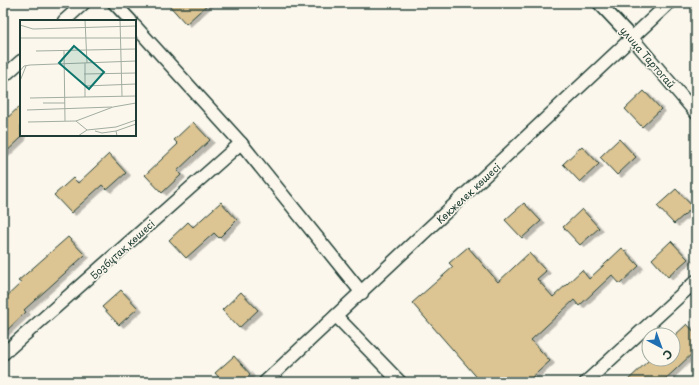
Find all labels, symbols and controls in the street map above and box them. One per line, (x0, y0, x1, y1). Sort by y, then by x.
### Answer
inset map (20, 20, 136, 136)
street label: улица Тартогай (617, 23, 679, 91)
street label: Көкжелек көшесі (433, 159, 503, 227)
street label: Бозбұтақ көшесі (86, 216, 158, 282)
north arrow (641, 327, 681, 367)
text: С (659, 346, 677, 364)

